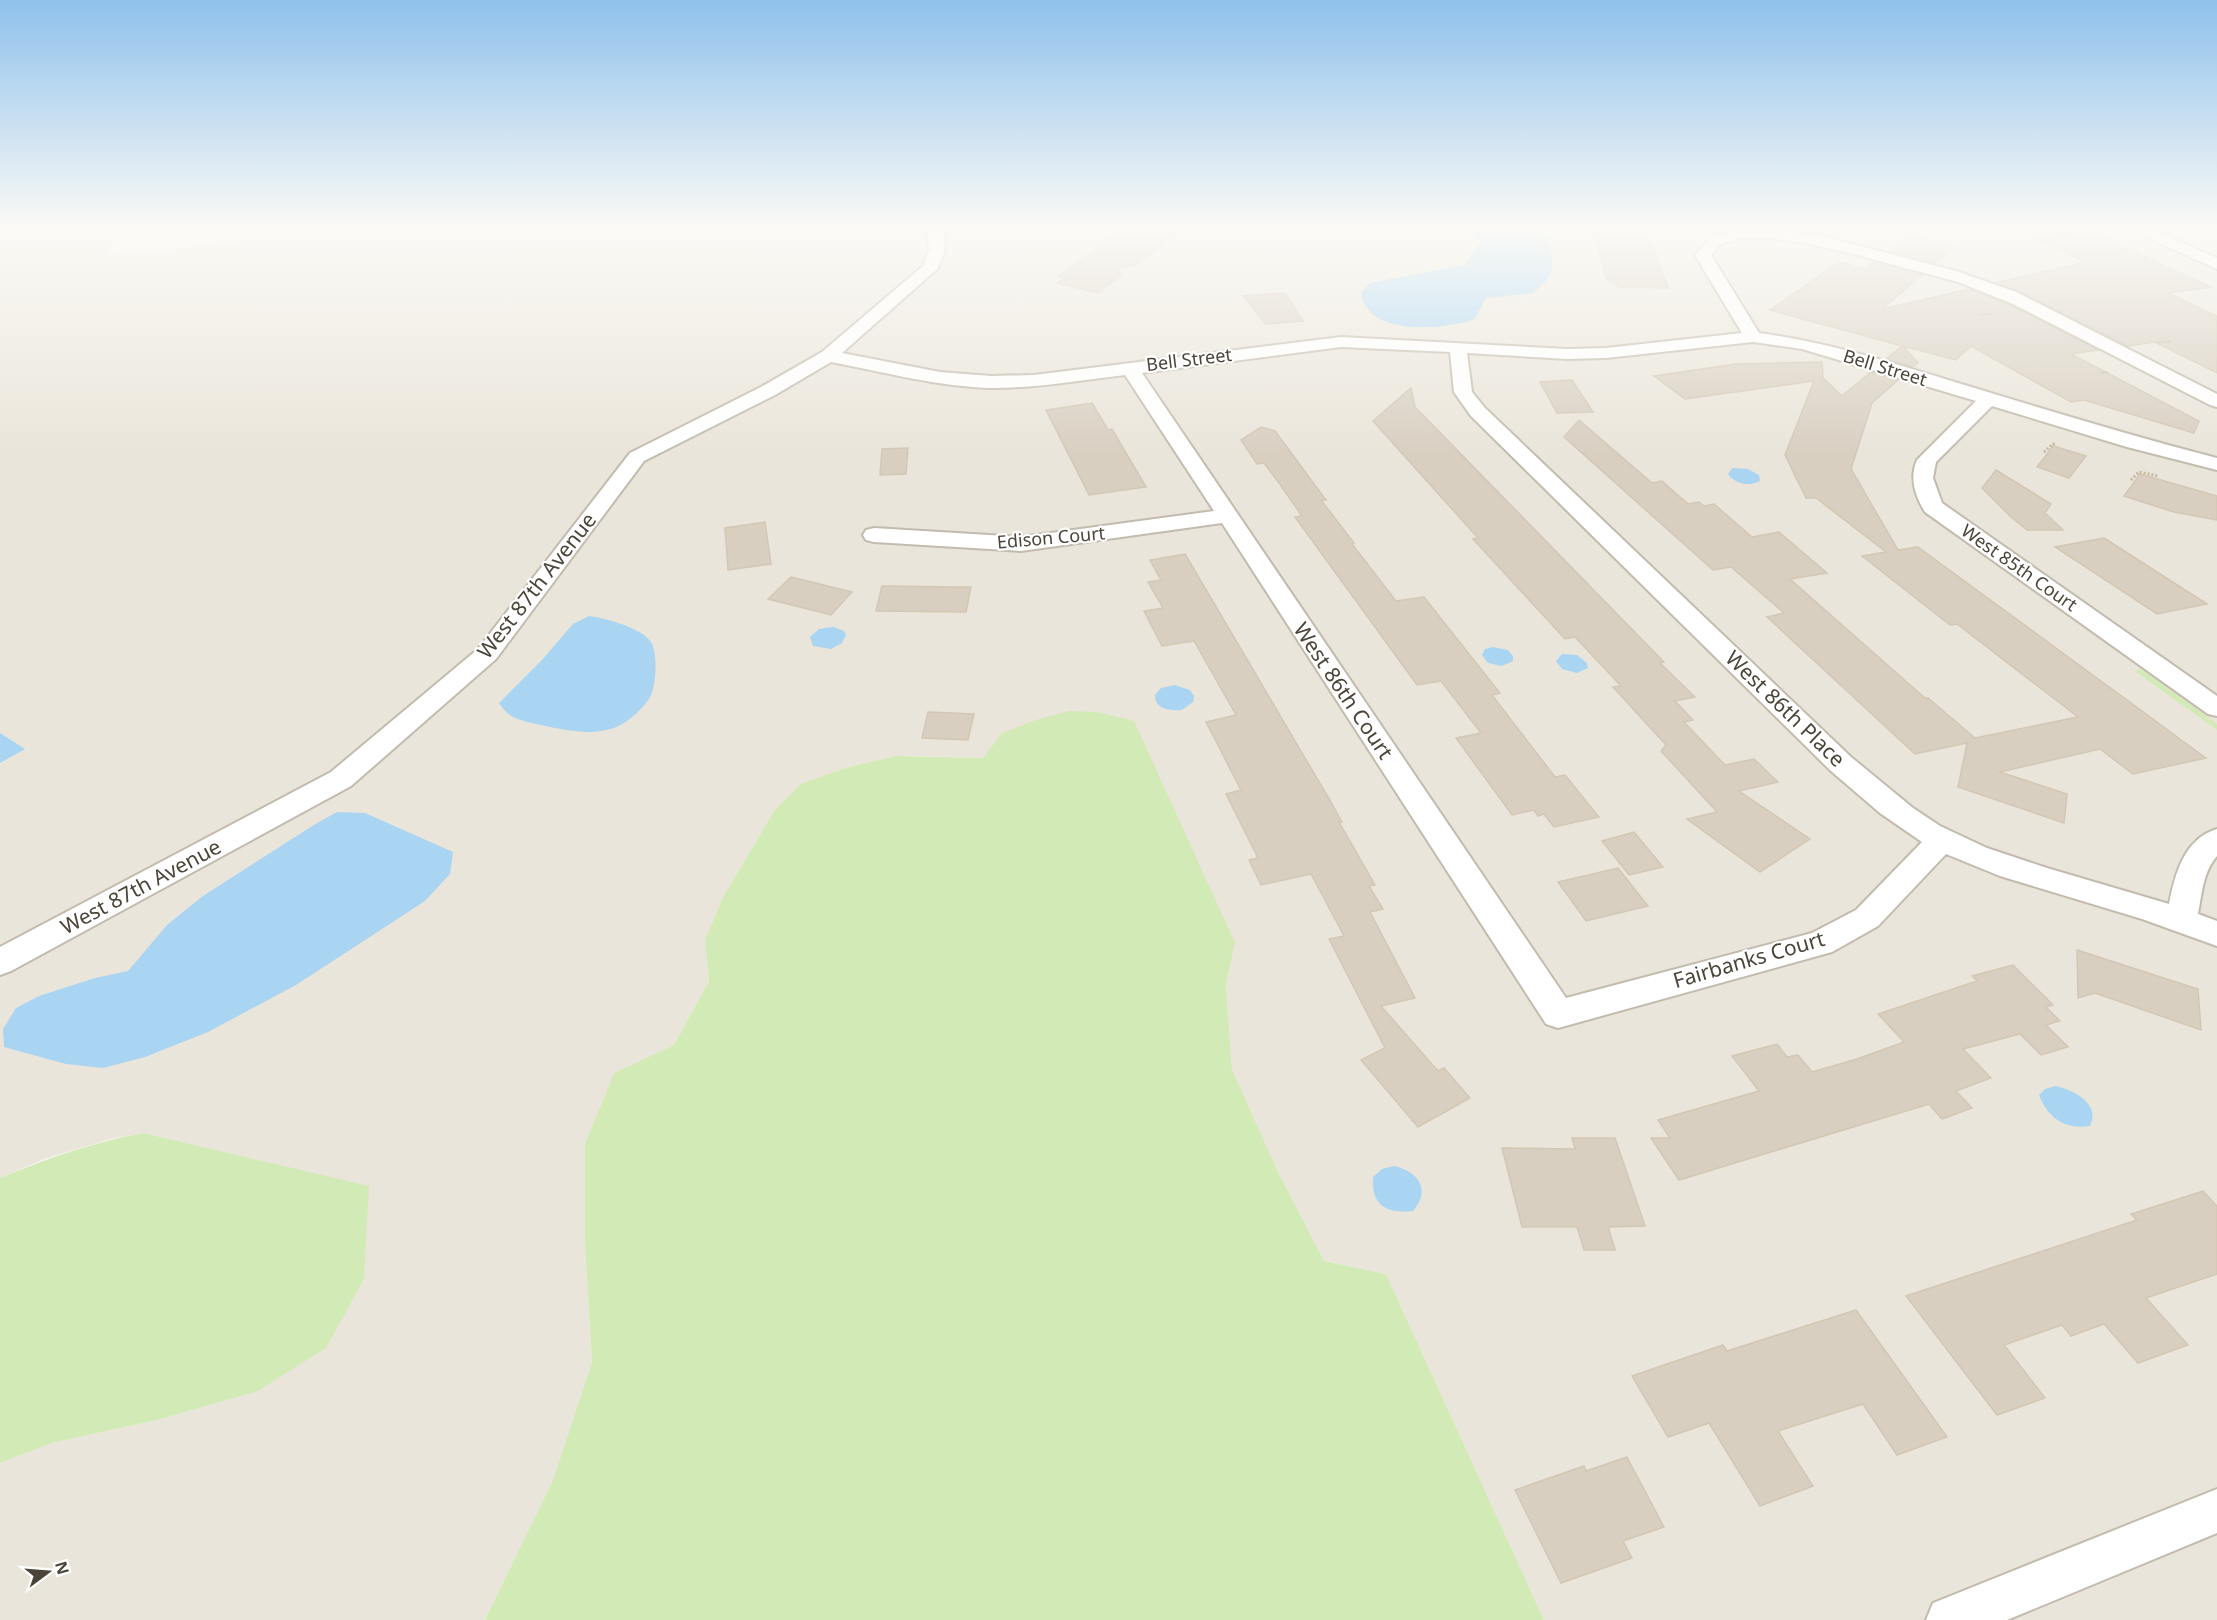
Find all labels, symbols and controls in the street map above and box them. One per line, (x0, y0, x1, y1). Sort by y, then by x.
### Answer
street label: Bell Street (1145, 342, 1234, 376)
street label: Bell Street (1841, 343, 1930, 391)
street label: West 87th Avenue (470, 507, 602, 664)
street label: West 85th Court (1957, 518, 2083, 616)
street label: Edison Court (996, 520, 1106, 554)
street label: West 86th Court (1288, 617, 1400, 765)
street label: West 86th Place (1720, 644, 1852, 773)
street label: West 87th Avenue (55, 832, 226, 940)
street label: Fairbanks Court (1670, 924, 1828, 994)
north arrow (18, 1542, 78, 1602)
text: N (50, 1559, 75, 1577)

